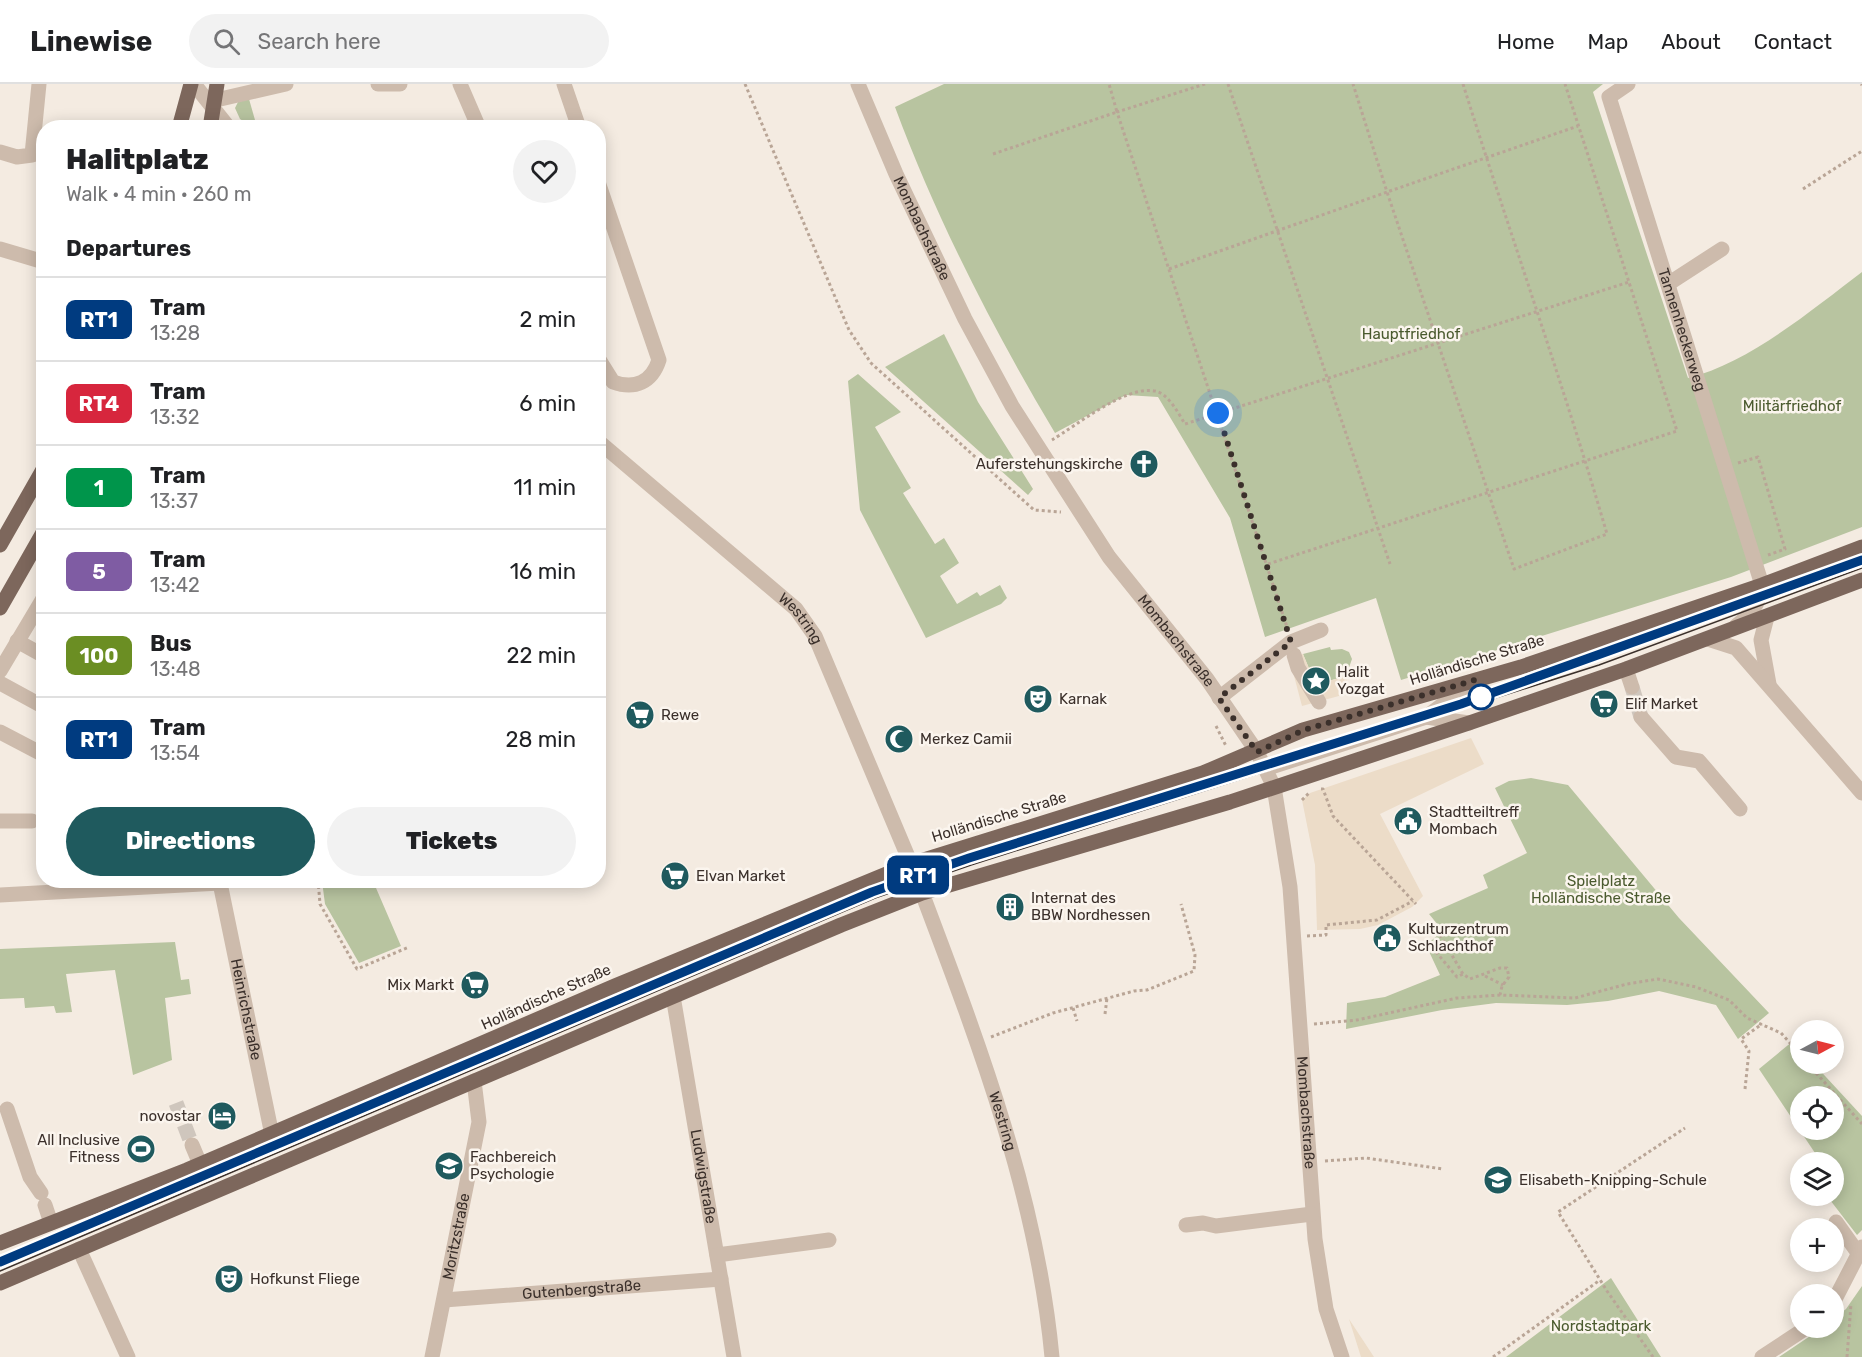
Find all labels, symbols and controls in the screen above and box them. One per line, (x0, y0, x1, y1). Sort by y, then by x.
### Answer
search box (189, 14, 609, 68)
text: Linewise (30, 25, 153, 58)
icon: search (210, 25, 243, 58)
text: Search here (258, 28, 381, 55)
text: Home (1497, 29, 1554, 54)
text: Map (1587, 29, 1628, 54)
text: About (1661, 29, 1721, 54)
text: Contact (1754, 29, 1832, 54)
button: heart (513, 140, 576, 203)
text: Halitplatz (66, 143, 209, 176)
street label: Mombachstraße (889, 173, 954, 283)
text: Walk · 4 min · 260 m (66, 182, 252, 206)
text: Departures (66, 235, 191, 262)
street label: Tannenheckerweg (1654, 266, 1710, 393)
text: Tram (150, 294, 206, 321)
text: 2 min (519, 306, 576, 333)
text: RT1 (80, 307, 118, 332)
text: 13:28 (150, 321, 200, 345)
park label: Hauptfriedhof (1362, 325, 1461, 343)
text: Tram (150, 378, 206, 405)
text: 6 min (519, 390, 576, 417)
text: RT4 (79, 391, 119, 416)
park label: Militärfriedhof (1743, 397, 1841, 415)
your location (1203, 398, 1233, 428)
text: 13:32 (150, 405, 199, 429)
church icon: Auferstehungskirche (1128, 448, 1160, 480)
place label: Auferstehungskirche (976, 455, 1123, 473)
text: Tram (150, 462, 206, 489)
text: 11 min (514, 474, 576, 501)
text: 1 (94, 475, 104, 500)
text: 13:37 (150, 489, 198, 513)
text: Tram (150, 546, 206, 573)
text: 16 min (510, 558, 576, 585)
text: 5 (92, 559, 106, 584)
text: 13:42 (150, 573, 200, 597)
street label: Westring (775, 589, 826, 647)
street label: Mombachstraße (1134, 591, 1219, 690)
text: Bus (150, 630, 192, 657)
street label: Holländische Straße (1407, 631, 1547, 689)
text: 22 min (507, 642, 576, 669)
text: 100 (80, 643, 119, 668)
text: 13:48 (150, 657, 201, 681)
place label: Halit Yozgat (1337, 663, 1385, 698)
place icon: Halit Yozgat (1300, 665, 1332, 697)
theatre icon: Karnak (1022, 683, 1054, 715)
unlabelled marker (1468, 684, 1494, 710)
supermarket icon: Elif Market (1588, 688, 1620, 720)
place label: Karnak (1059, 690, 1107, 708)
place label: Elif Market (1625, 695, 1698, 713)
supermarket icon: Rewe (624, 699, 656, 731)
place label: Rewe (661, 706, 699, 724)
text: Tram (150, 714, 206, 741)
mosque icon: Merkez Camii (883, 723, 915, 755)
text: 28 min (505, 726, 576, 753)
text: RT1 (80, 727, 118, 752)
place label: Merkez Camii (920, 730, 1012, 748)
text: 13:54 (150, 741, 200, 765)
street label: Holländische Straße (929, 788, 1069, 846)
place label: Stadtteiltreff Mombach (1429, 803, 1520, 838)
public building icon: Stadtteiltreff Mombach (1392, 805, 1424, 837)
button: Directions (66, 807, 315, 876)
button: Tickets (327, 807, 576, 876)
line badge: RT1 (884, 856, 952, 894)
supermarket icon: Elvan Market (659, 860, 691, 892)
text: RT1 (899, 863, 937, 888)
place label: Elvan Market (696, 867, 785, 885)
park label: Spielplatz Holländische Straße (1531, 872, 1671, 907)
place label: Internat des BBW Nordhessen (1031, 889, 1150, 924)
building icon: Internat des BBW Nordhessen (994, 891, 1026, 923)
place label: Kulturzentrum Schlachthof (1408, 920, 1509, 955)
public building icon: Kulturzentrum Schlachthof (1371, 922, 1403, 954)
street label: Heinrichstraße (227, 957, 265, 1062)
street label: Holländische Straße (478, 960, 614, 1034)
supermarket icon: Mix Markt (459, 969, 491, 1001)
place label: Mix Markt (387, 976, 454, 994)
north arrow (1790, 1020, 1844, 1074)
map controls (1790, 1020, 1844, 1338)
street label: Mombachstraße (1293, 1056, 1319, 1170)
button: locate (1790, 1086, 1844, 1140)
street label: Westring (985, 1089, 1020, 1153)
hotel icon: novostar (206, 1100, 238, 1132)
place label: novostar (139, 1107, 201, 1125)
street label: Ludwigstraße (687, 1128, 720, 1225)
place label: All Inclusive Fitness (37, 1131, 120, 1166)
sports icon: All Inclusive Fitness (125, 1133, 157, 1165)
place label: Fachbereich Psychologie (470, 1148, 556, 1183)
school or university icon: Fachbereich Psychologie (433, 1150, 465, 1182)
button: layers (1790, 1152, 1844, 1206)
school or university icon: Elisabeth-Knipping-Schule (1482, 1164, 1514, 1196)
place label: Elisabeth-Knipping-Schule (1519, 1171, 1707, 1189)
street label: Moritzstraße (439, 1191, 474, 1281)
button: + (1790, 1218, 1844, 1272)
theatre icon: Hofkunst Fliege (213, 1263, 245, 1295)
place label: Hofkunst Fliege (250, 1270, 360, 1288)
street label: Gutenbergstraße (522, 1276, 642, 1303)
button: − (1790, 1284, 1844, 1338)
park label: Nordstadtpark (1551, 1317, 1652, 1335)

